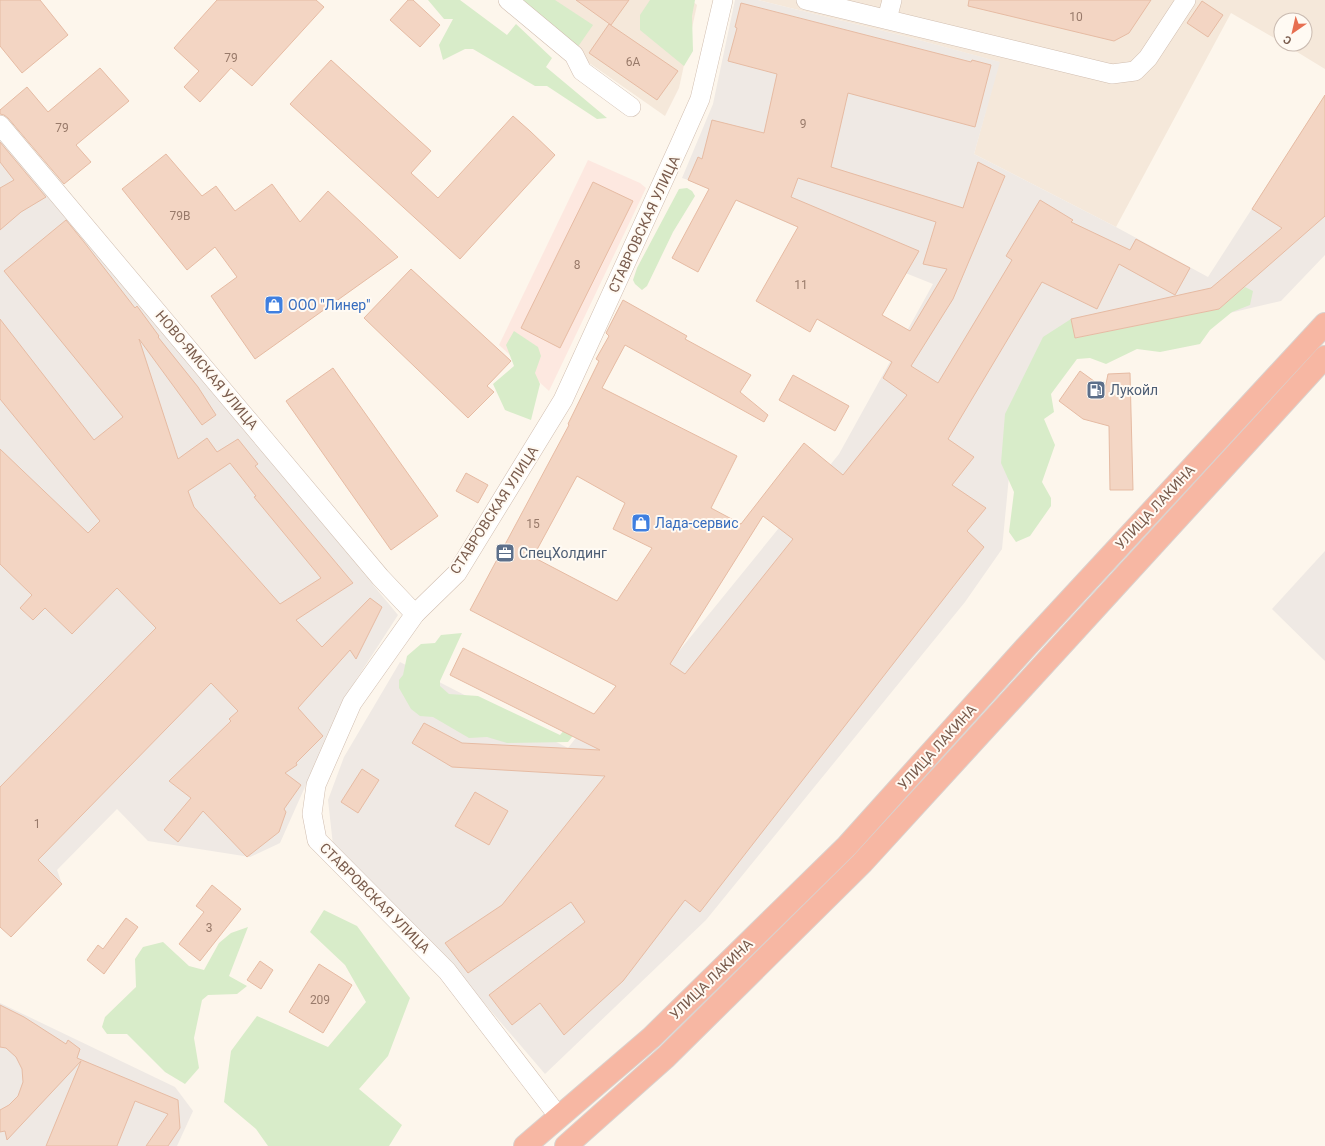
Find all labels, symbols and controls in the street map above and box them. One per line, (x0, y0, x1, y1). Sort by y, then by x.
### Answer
house number: 10 (1069, 10, 1083, 24)
north arrow (1273, 12, 1313, 52)
text: С (1281, 32, 1294, 47)
house number: 79 (224, 51, 238, 65)
house number: 6А (626, 55, 640, 69)
house number: 9 (800, 117, 806, 131)
house number: 79 (55, 121, 69, 135)
street label: СТАВРОВСКАЯ УЛИЦА (605, 153, 683, 295)
house number: 79В (170, 209, 190, 223)
house number: 8 (574, 258, 581, 272)
house number: 11 (794, 278, 808, 292)
shop icon: ООО "Линер" (263, 294, 285, 316)
place label: ООО "Линер" (288, 297, 371, 313)
street label: НОВО-ЯМСКАЯ УЛИЦА (153, 307, 261, 433)
fuel station icon: Лукойл (1085, 379, 1107, 401)
place label: Лукойл (1110, 382, 1158, 398)
street label: СТАВРОВСКАЯ УЛИЦА (447, 443, 541, 577)
street label: УЛИЦА ЛАКИНА (1112, 462, 1198, 552)
shop icon: Лада-сервис (630, 512, 652, 534)
place label: Лада-сервис (655, 515, 739, 531)
house number: 15 (526, 517, 540, 531)
office icon: СпецХолдинг (494, 542, 516, 564)
place label: СпецХолдинг (519, 545, 607, 561)
street label: УЛИЦА ЛАКИНА (895, 701, 979, 793)
house number: 1 (34, 817, 40, 831)
street label: СТАВРОВСКАЯ УЛИЦА (317, 840, 433, 956)
house number: 3 (206, 921, 212, 935)
street label: УЛИЦА ЛАКИНА (666, 935, 756, 1023)
house number: 209 (310, 993, 330, 1007)

